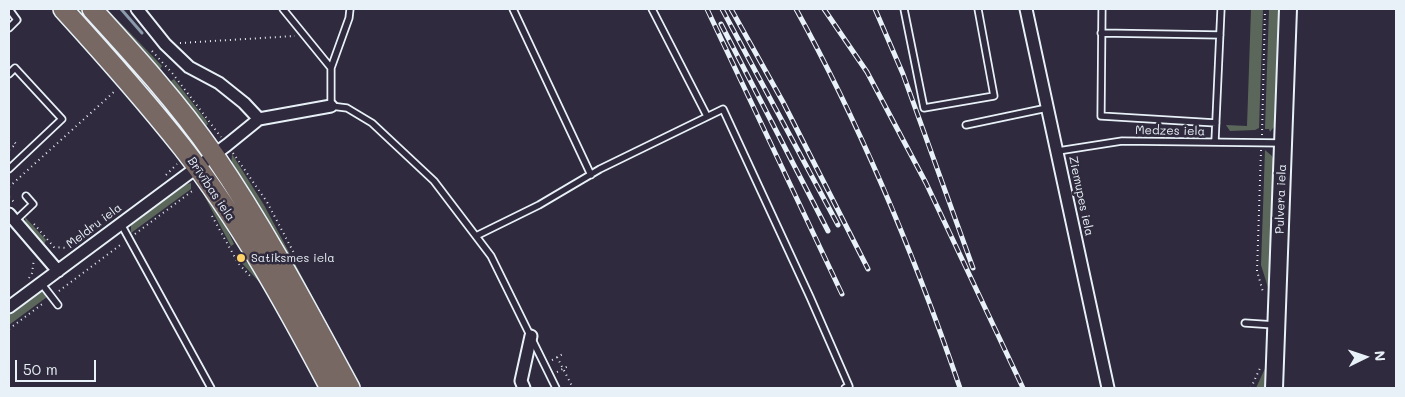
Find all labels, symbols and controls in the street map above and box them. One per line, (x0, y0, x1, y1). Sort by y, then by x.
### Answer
street label: Medzes iela (1135, 123, 1205, 139)
street label: Brīvības iela (184, 154, 238, 224)
street label: Ziemupes iela (1065, 155, 1097, 237)
street label: Pulvera iela (1273, 164, 1289, 234)
street label: Meldru iela (63, 201, 125, 251)
place label: Satiksmes iela (251, 251, 335, 265)
marker: Satiksmes iela (235, 252, 247, 264)
north arrow (1340, 332, 1390, 382)
scale bar (18, 350, 99, 382)
text: N (1371, 350, 1390, 362)
text: 50 m (23, 359, 58, 379)

